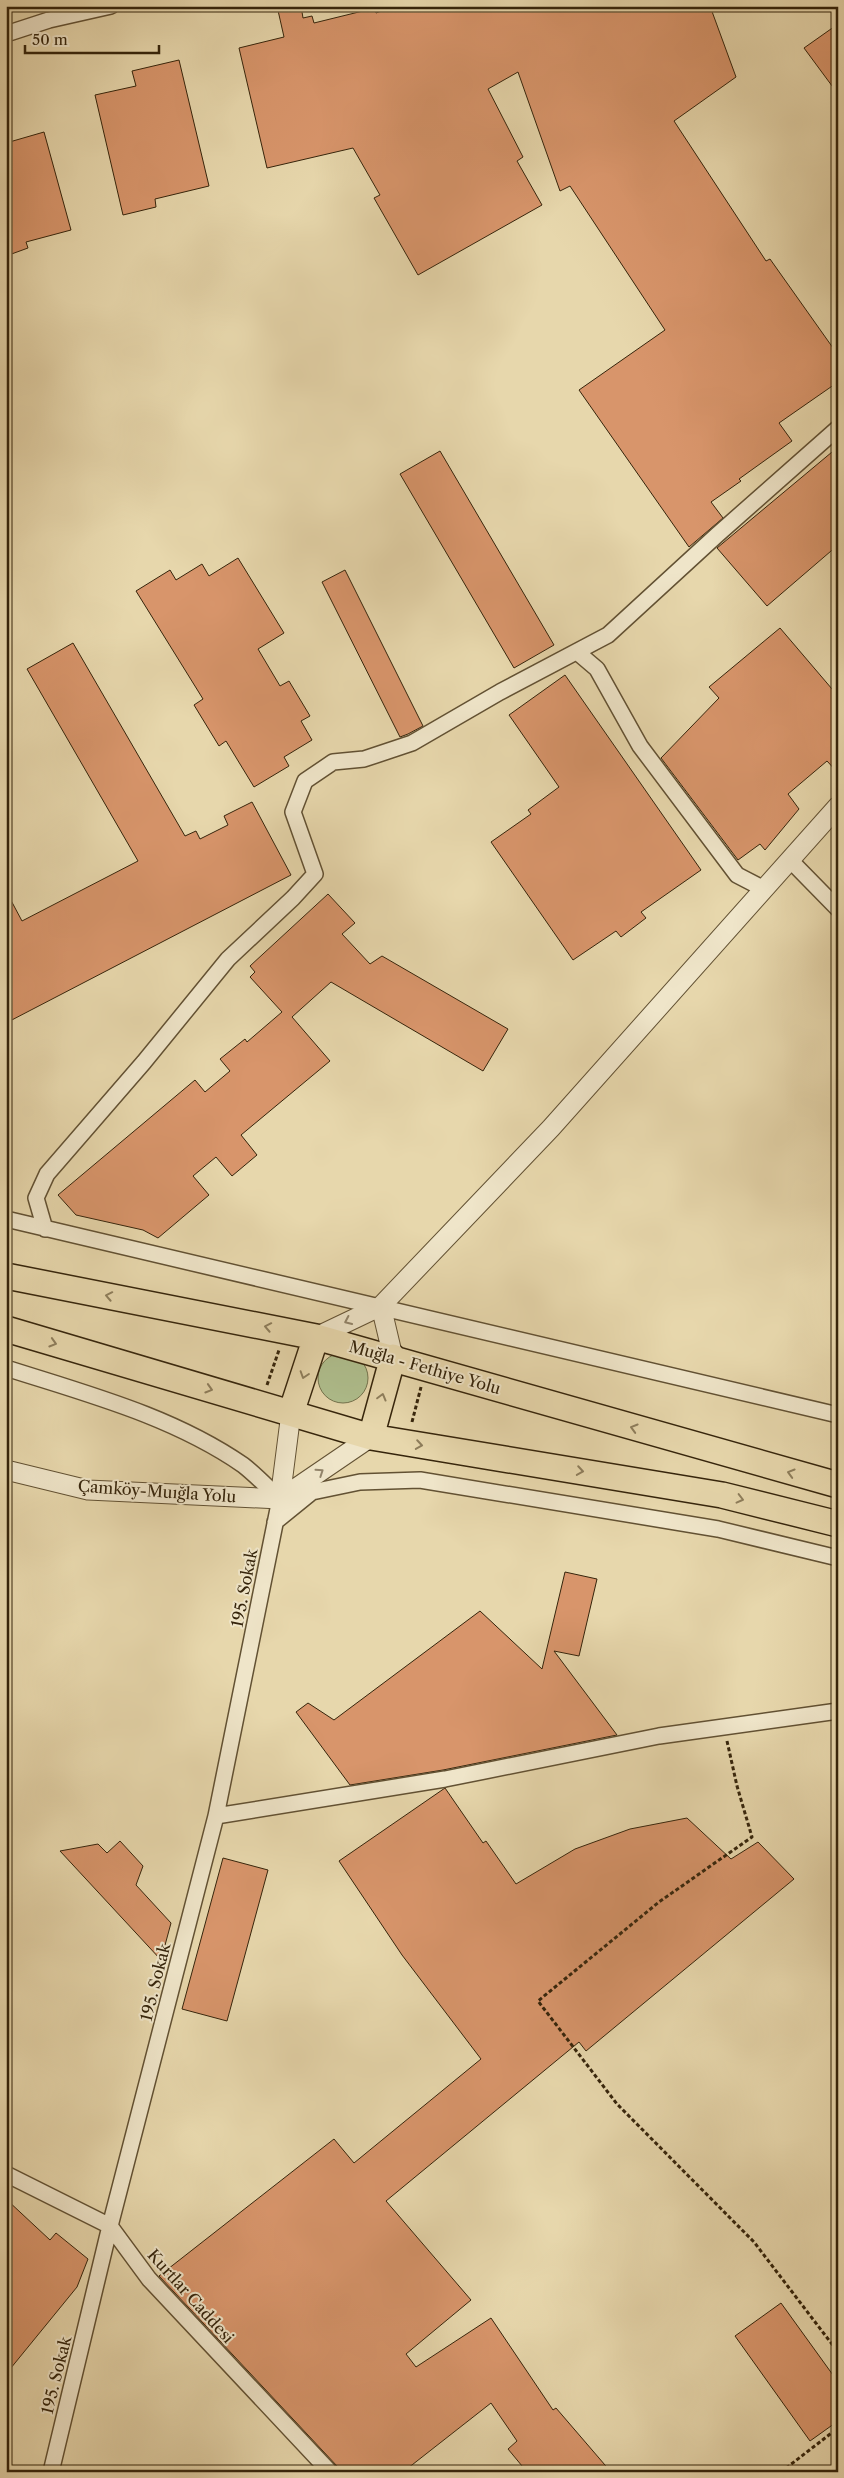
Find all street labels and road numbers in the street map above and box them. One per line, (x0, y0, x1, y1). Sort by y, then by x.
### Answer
street label: Muğla - Fethiye Yolu (347, 1336, 503, 1398)
street label: Çamköy-Muığla Yolu (77, 1475, 237, 1507)
street label: 195. Sokak (227, 1546, 262, 1629)
street label: 195. Sokak (136, 1940, 174, 2023)
street label: Kurtlar Caddesi (144, 2245, 239, 2347)
street label: 195. Sokak (37, 2333, 75, 2416)

